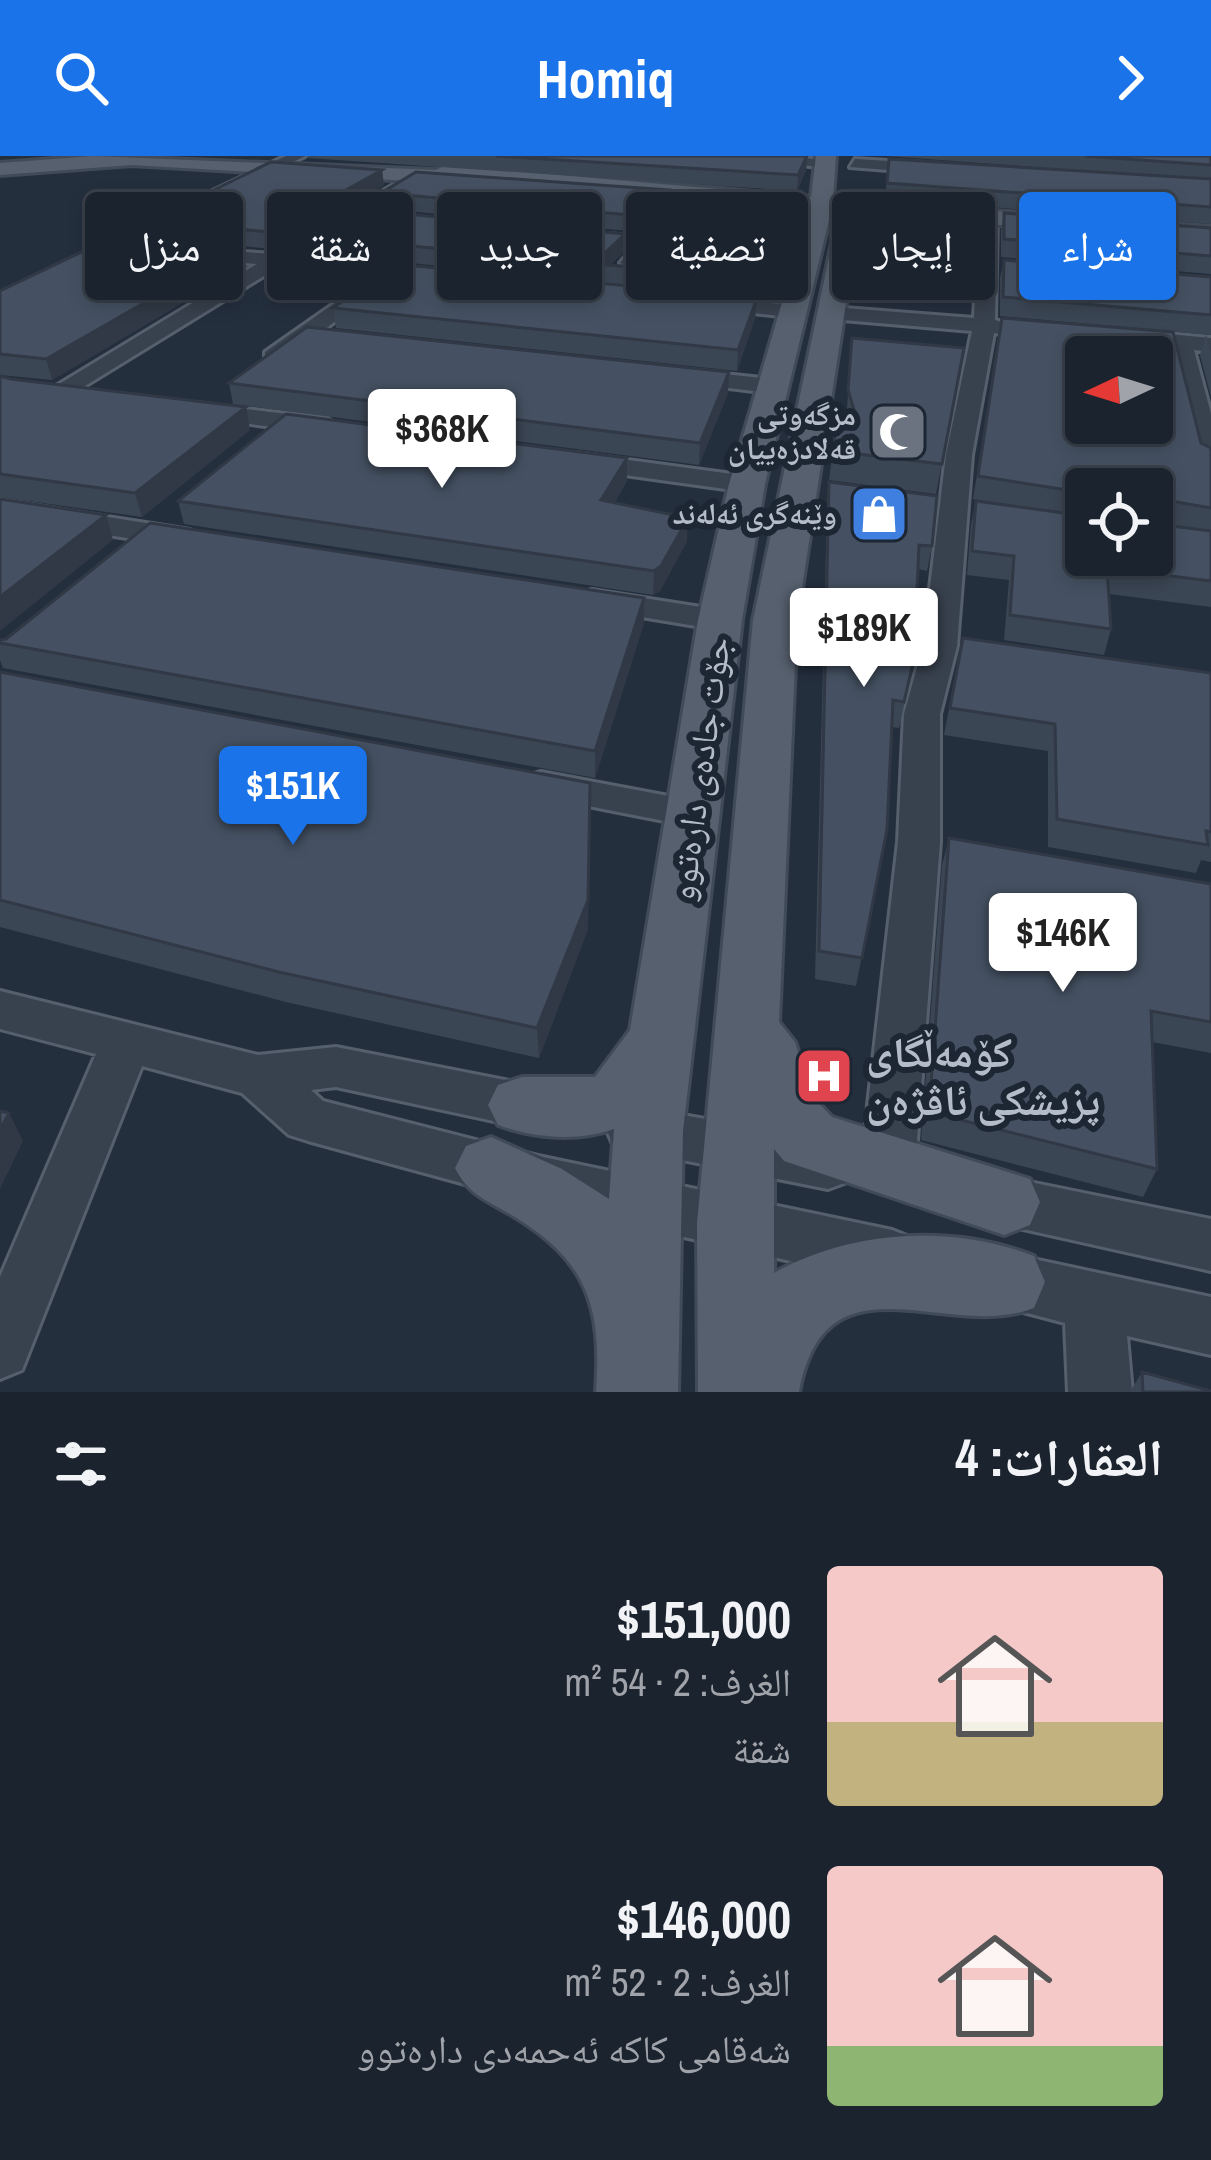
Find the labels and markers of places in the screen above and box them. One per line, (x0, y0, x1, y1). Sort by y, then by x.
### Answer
pin: $368K (358, 389, 526, 491)
place label: مزگەوتی قەلادزەییان (728, 394, 856, 468)
mosque icon: مزگەوتی قەلادزەییان (867, 401, 929, 463)
shop icon: وێنەگری ئەلەند (848, 483, 910, 545)
place label: وێنەگری ئەلەند (672, 493, 837, 533)
pin: $189K (780, 588, 948, 690)
pin: $151K (209, 746, 377, 848)
pin: $146K (979, 893, 1147, 995)
place label: کۆمەڵگای پزیشکی ئاڤژەن (866, 1024, 1100, 1128)
hospital icon: کۆمەڵگای پزیشکی ئاڤژەن (793, 1045, 855, 1107)

